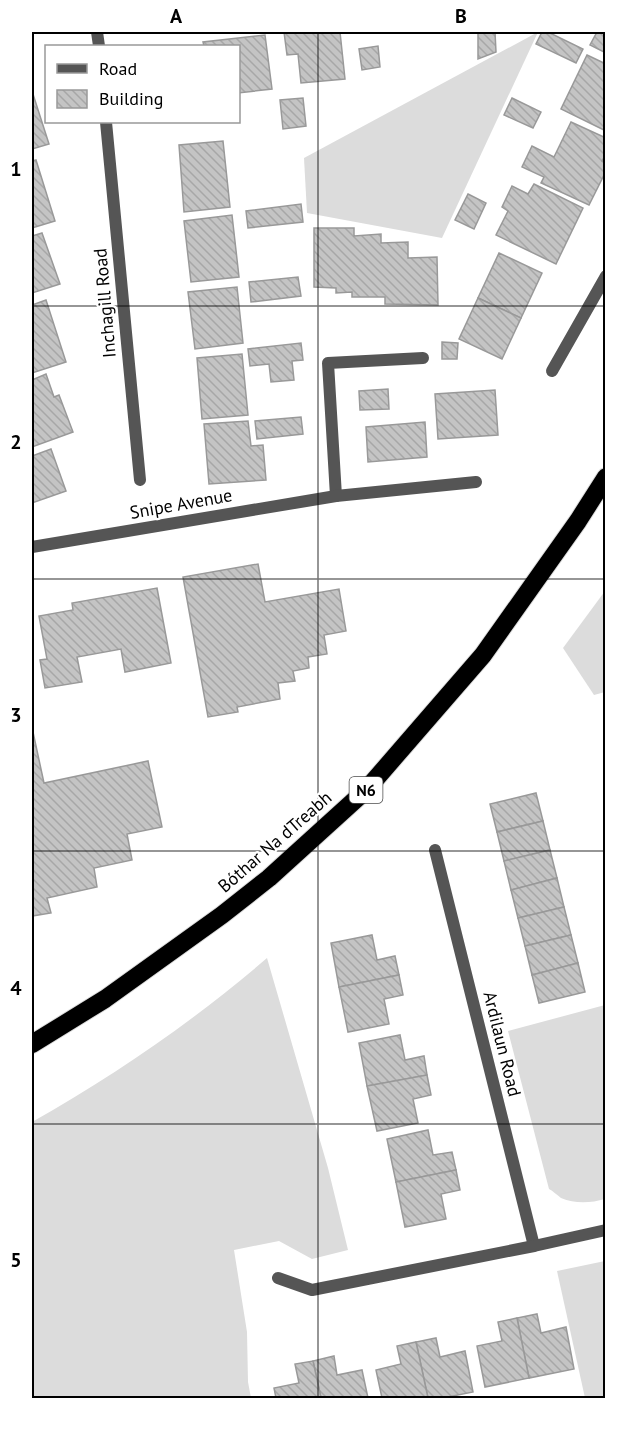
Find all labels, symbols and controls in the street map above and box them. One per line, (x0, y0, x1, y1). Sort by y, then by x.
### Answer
text: A (170, 3, 183, 29)
text: B (455, 3, 467, 29)
legend (45, 45, 240, 123)
text: Road (99, 57, 137, 80)
text: Building (99, 87, 163, 110)
text: 1 (10, 156, 22, 182)
street label: Inchagill Road (88, 247, 121, 359)
text: 2 (10, 429, 22, 455)
street label: Snipe Avenue (128, 483, 234, 524)
text: 3 (10, 702, 22, 728)
road number: N6 (350, 777, 382, 803)
street label: Bóthar Na dTreabh (213, 786, 336, 897)
text: 4 (10, 975, 22, 1001)
street label: Ardilaun Road (478, 989, 527, 1099)
text: 5 (10, 1247, 22, 1273)

